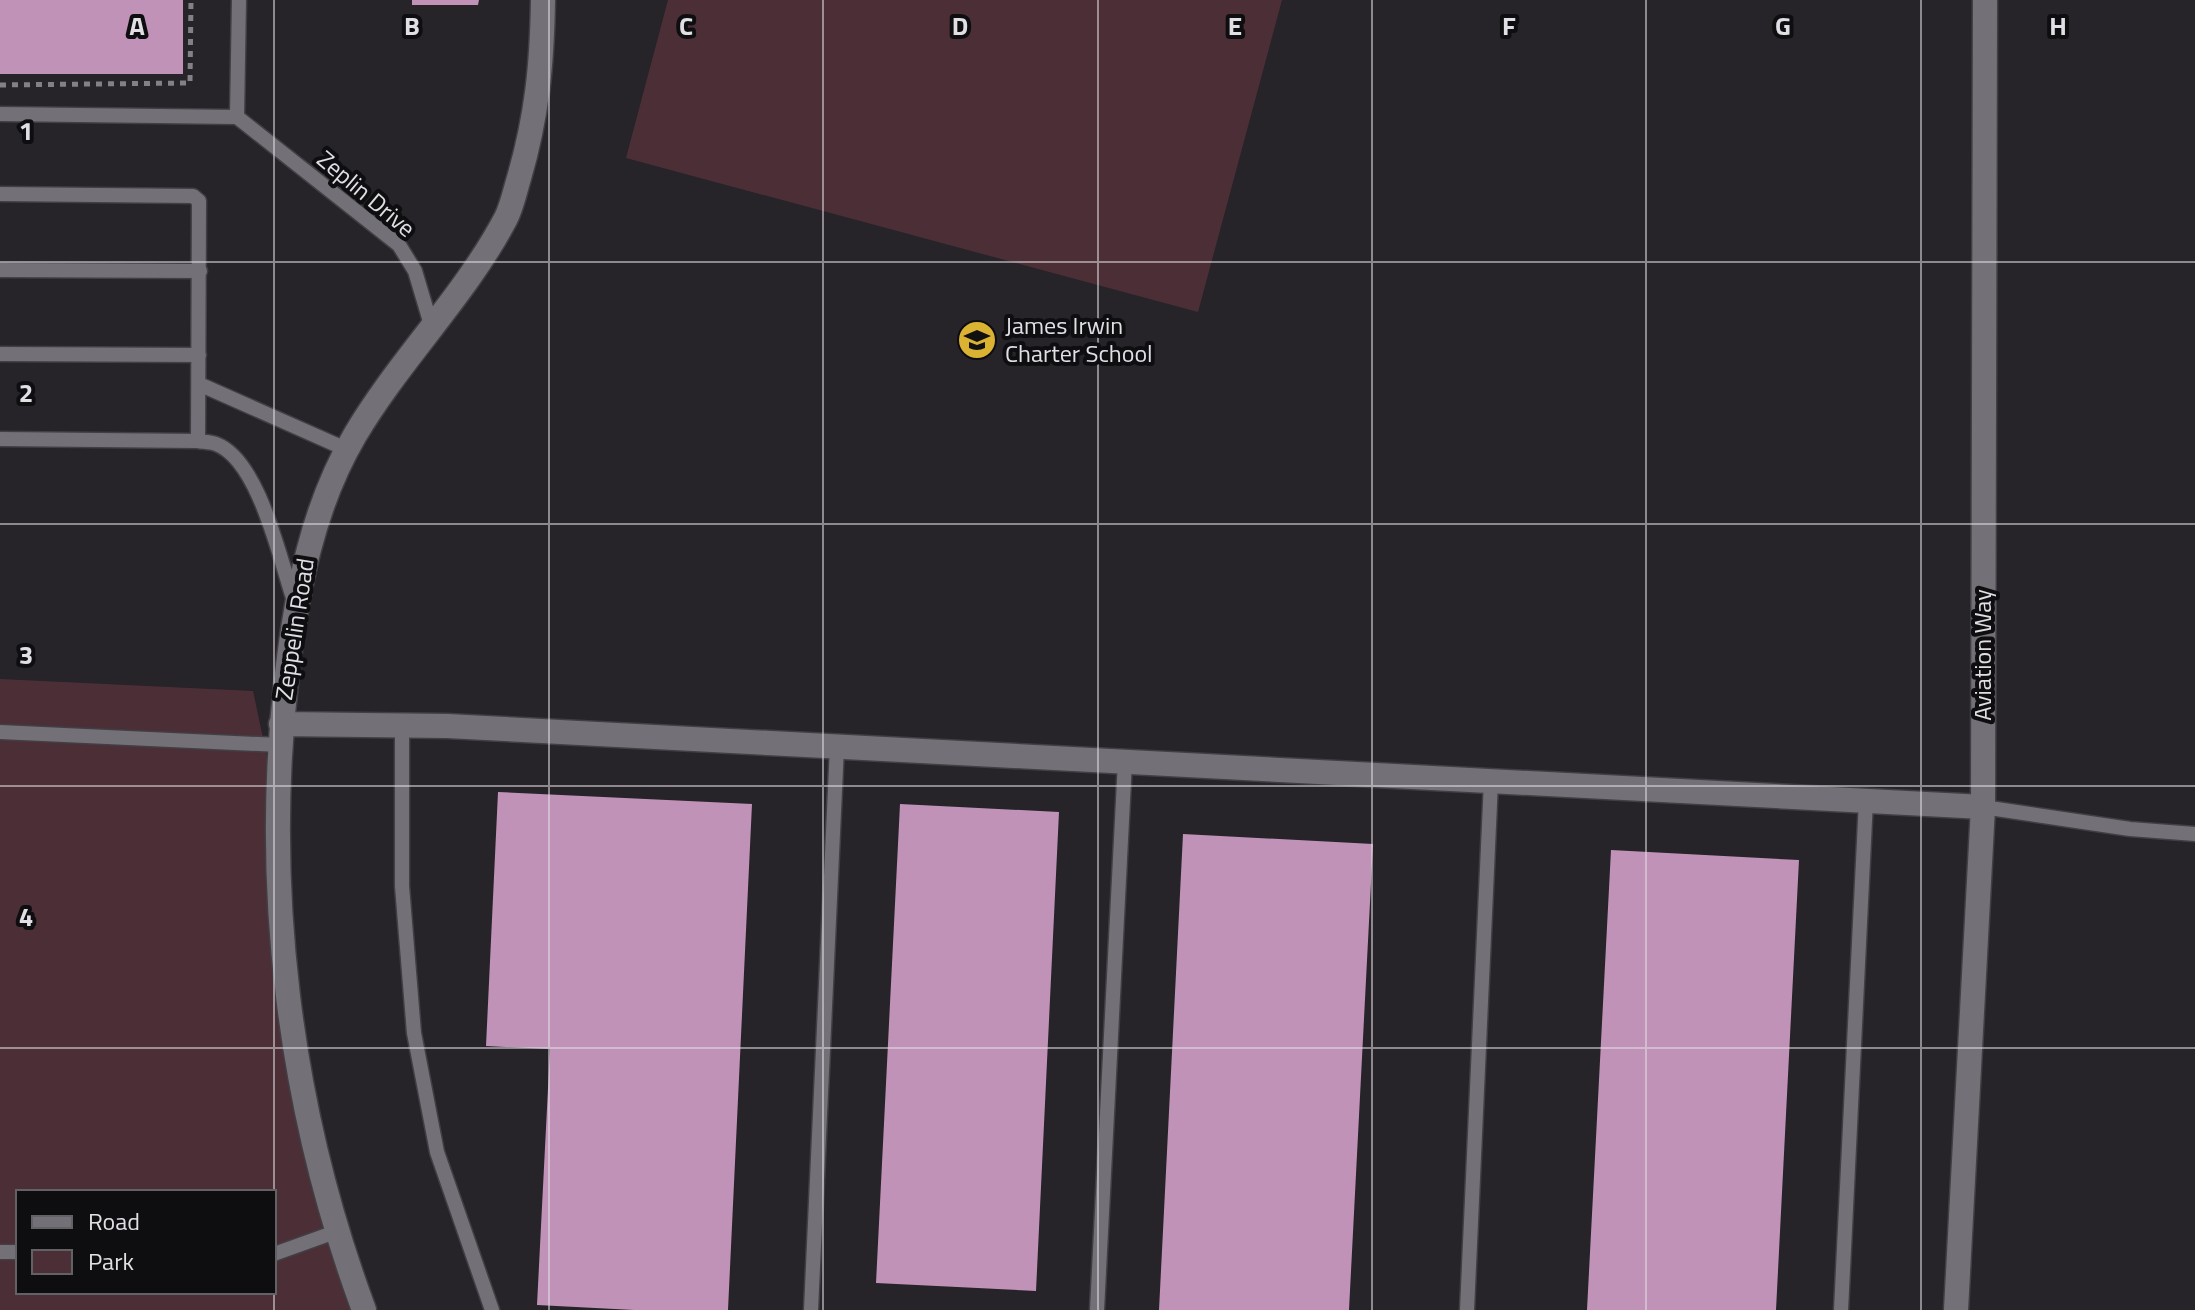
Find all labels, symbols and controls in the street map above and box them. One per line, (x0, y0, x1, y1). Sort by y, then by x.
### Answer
text: A (129, 6, 145, 45)
text: B (404, 6, 420, 45)
text: C (679, 6, 693, 45)
text: D (952, 6, 968, 45)
text: E (1228, 6, 1242, 45)
text: F (1502, 6, 1516, 45)
text: G (1775, 6, 1791, 45)
text: H (2049, 6, 2067, 45)
text: 1 (19, 111, 33, 150)
street label: Zeplin Drive (310, 141, 424, 245)
place label: James Irwin Charter School (1005, 307, 1153, 371)
school or university icon: James Irwin Charter School (956, 319, 998, 361)
text: 2 (19, 373, 33, 412)
street label: Zeppelin Road (265, 555, 323, 702)
street label: Aviation Way (1964, 589, 2000, 721)
text: 3 (19, 635, 33, 674)
text: 4 (19, 897, 33, 936)
legend (16, 1190, 276, 1294)
text: Road (88, 1203, 140, 1239)
text: Park (88, 1243, 134, 1279)

